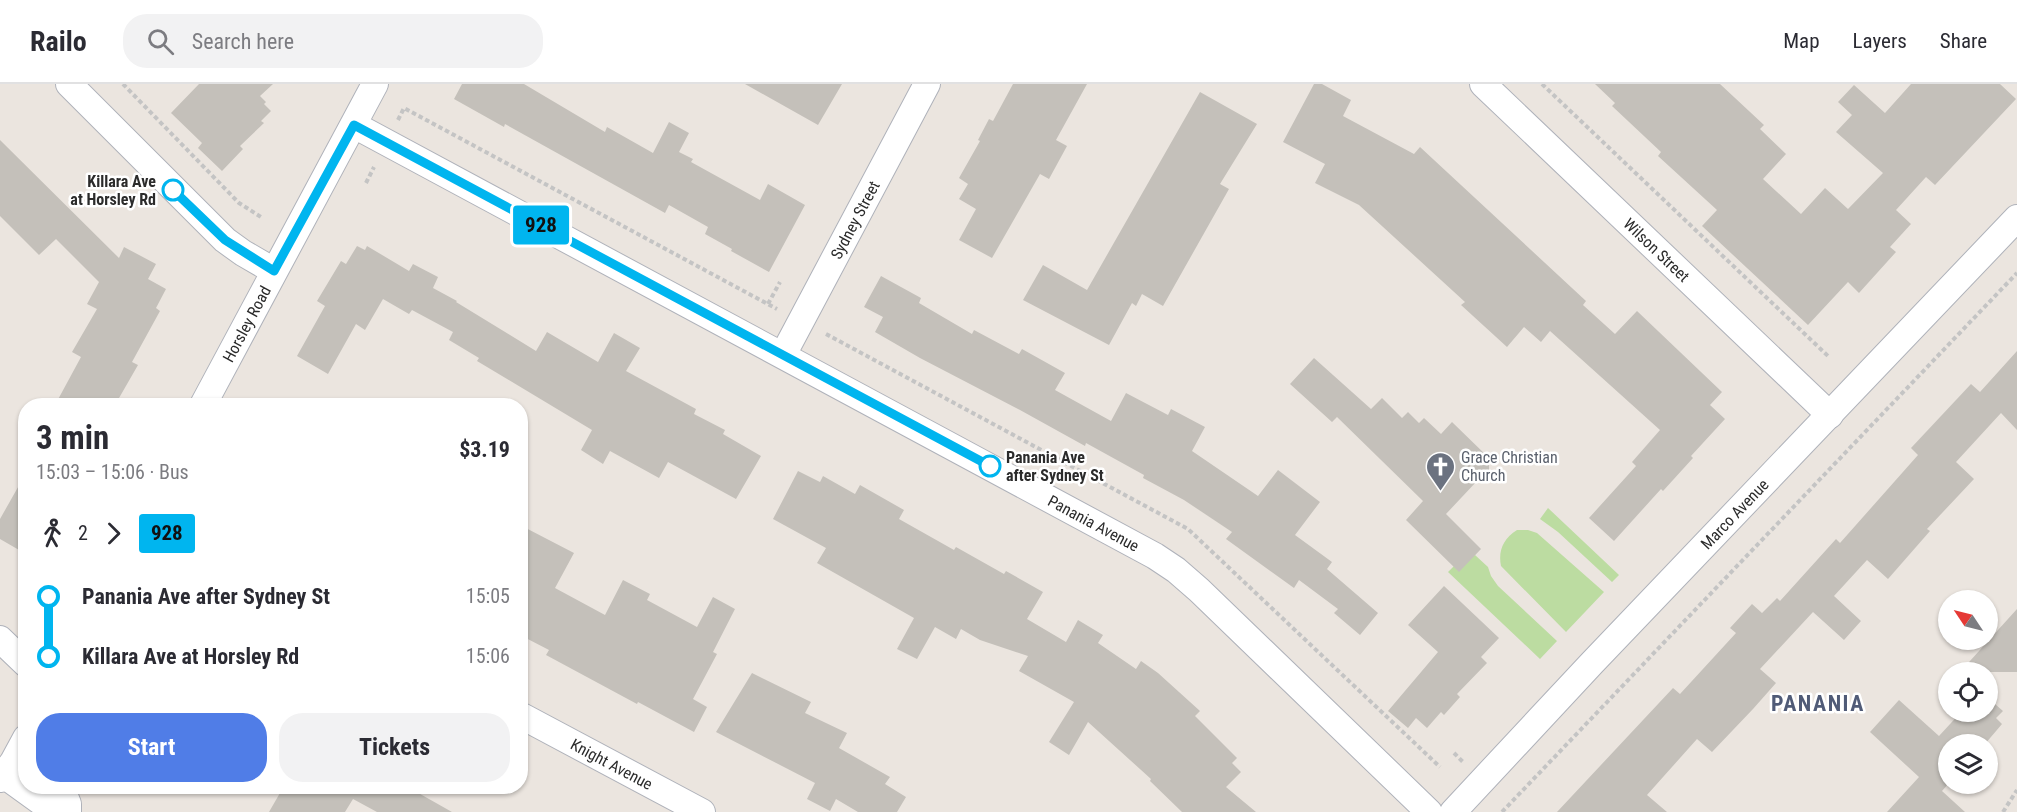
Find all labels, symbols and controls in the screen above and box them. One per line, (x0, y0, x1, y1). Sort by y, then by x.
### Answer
search box (123, 14, 543, 68)
text: Railo (30, 25, 87, 58)
icon: search (144, 25, 177, 58)
text: Search here (192, 29, 294, 54)
text: Map (1783, 29, 1820, 53)
text: Layers (1853, 29, 1907, 53)
text: Share (1940, 29, 1987, 53)
place label: Killara Ave at Horsley Rd (70, 172, 156, 209)
street label: Sydney Street (826, 177, 883, 262)
marker: Killara Ave at Horsley Rd (162, 179, 184, 201)
line badge: 928 (506, 206, 576, 244)
text: 928 (525, 213, 557, 237)
street label: Wilson Street (1620, 214, 1694, 286)
street label: Horsley Road (218, 283, 275, 365)
text: 3 min (36, 418, 109, 457)
text: $3.19 (459, 437, 510, 462)
place label: Panania Ave after Sydney St (1006, 448, 1104, 485)
place label: Grace Christian Church (1461, 448, 1558, 485)
church icon: Grace Christian Church (1424, 450, 1456, 492)
marker: Panania Ave after Sydney St (979, 455, 1001, 477)
text: 15:03 – 15:06 · Bus (36, 460, 189, 484)
street label: Marco Avenue (1697, 475, 1772, 553)
street label: Panania Avenue (1045, 491, 1143, 555)
icon: walk (36, 517, 69, 550)
icon: forward (97, 517, 130, 550)
text: 2 (78, 521, 88, 545)
text: 928 (151, 521, 183, 545)
text: Panania Ave after Sydney St (82, 584, 330, 609)
text: 15:05 (466, 584, 510, 608)
north arrow (1938, 590, 1998, 650)
map controls (1938, 590, 1998, 794)
text: Killara Ave at Horsley Rd (82, 644, 299, 669)
text: 15:06 (466, 644, 510, 668)
button: locate (1938, 662, 1998, 722)
district label: PANANIA (1771, 691, 1865, 716)
button: Start (36, 713, 267, 782)
button: Tickets (279, 713, 510, 782)
street label: Knight Avenue (568, 734, 656, 793)
button: layers (1938, 734, 1998, 794)

